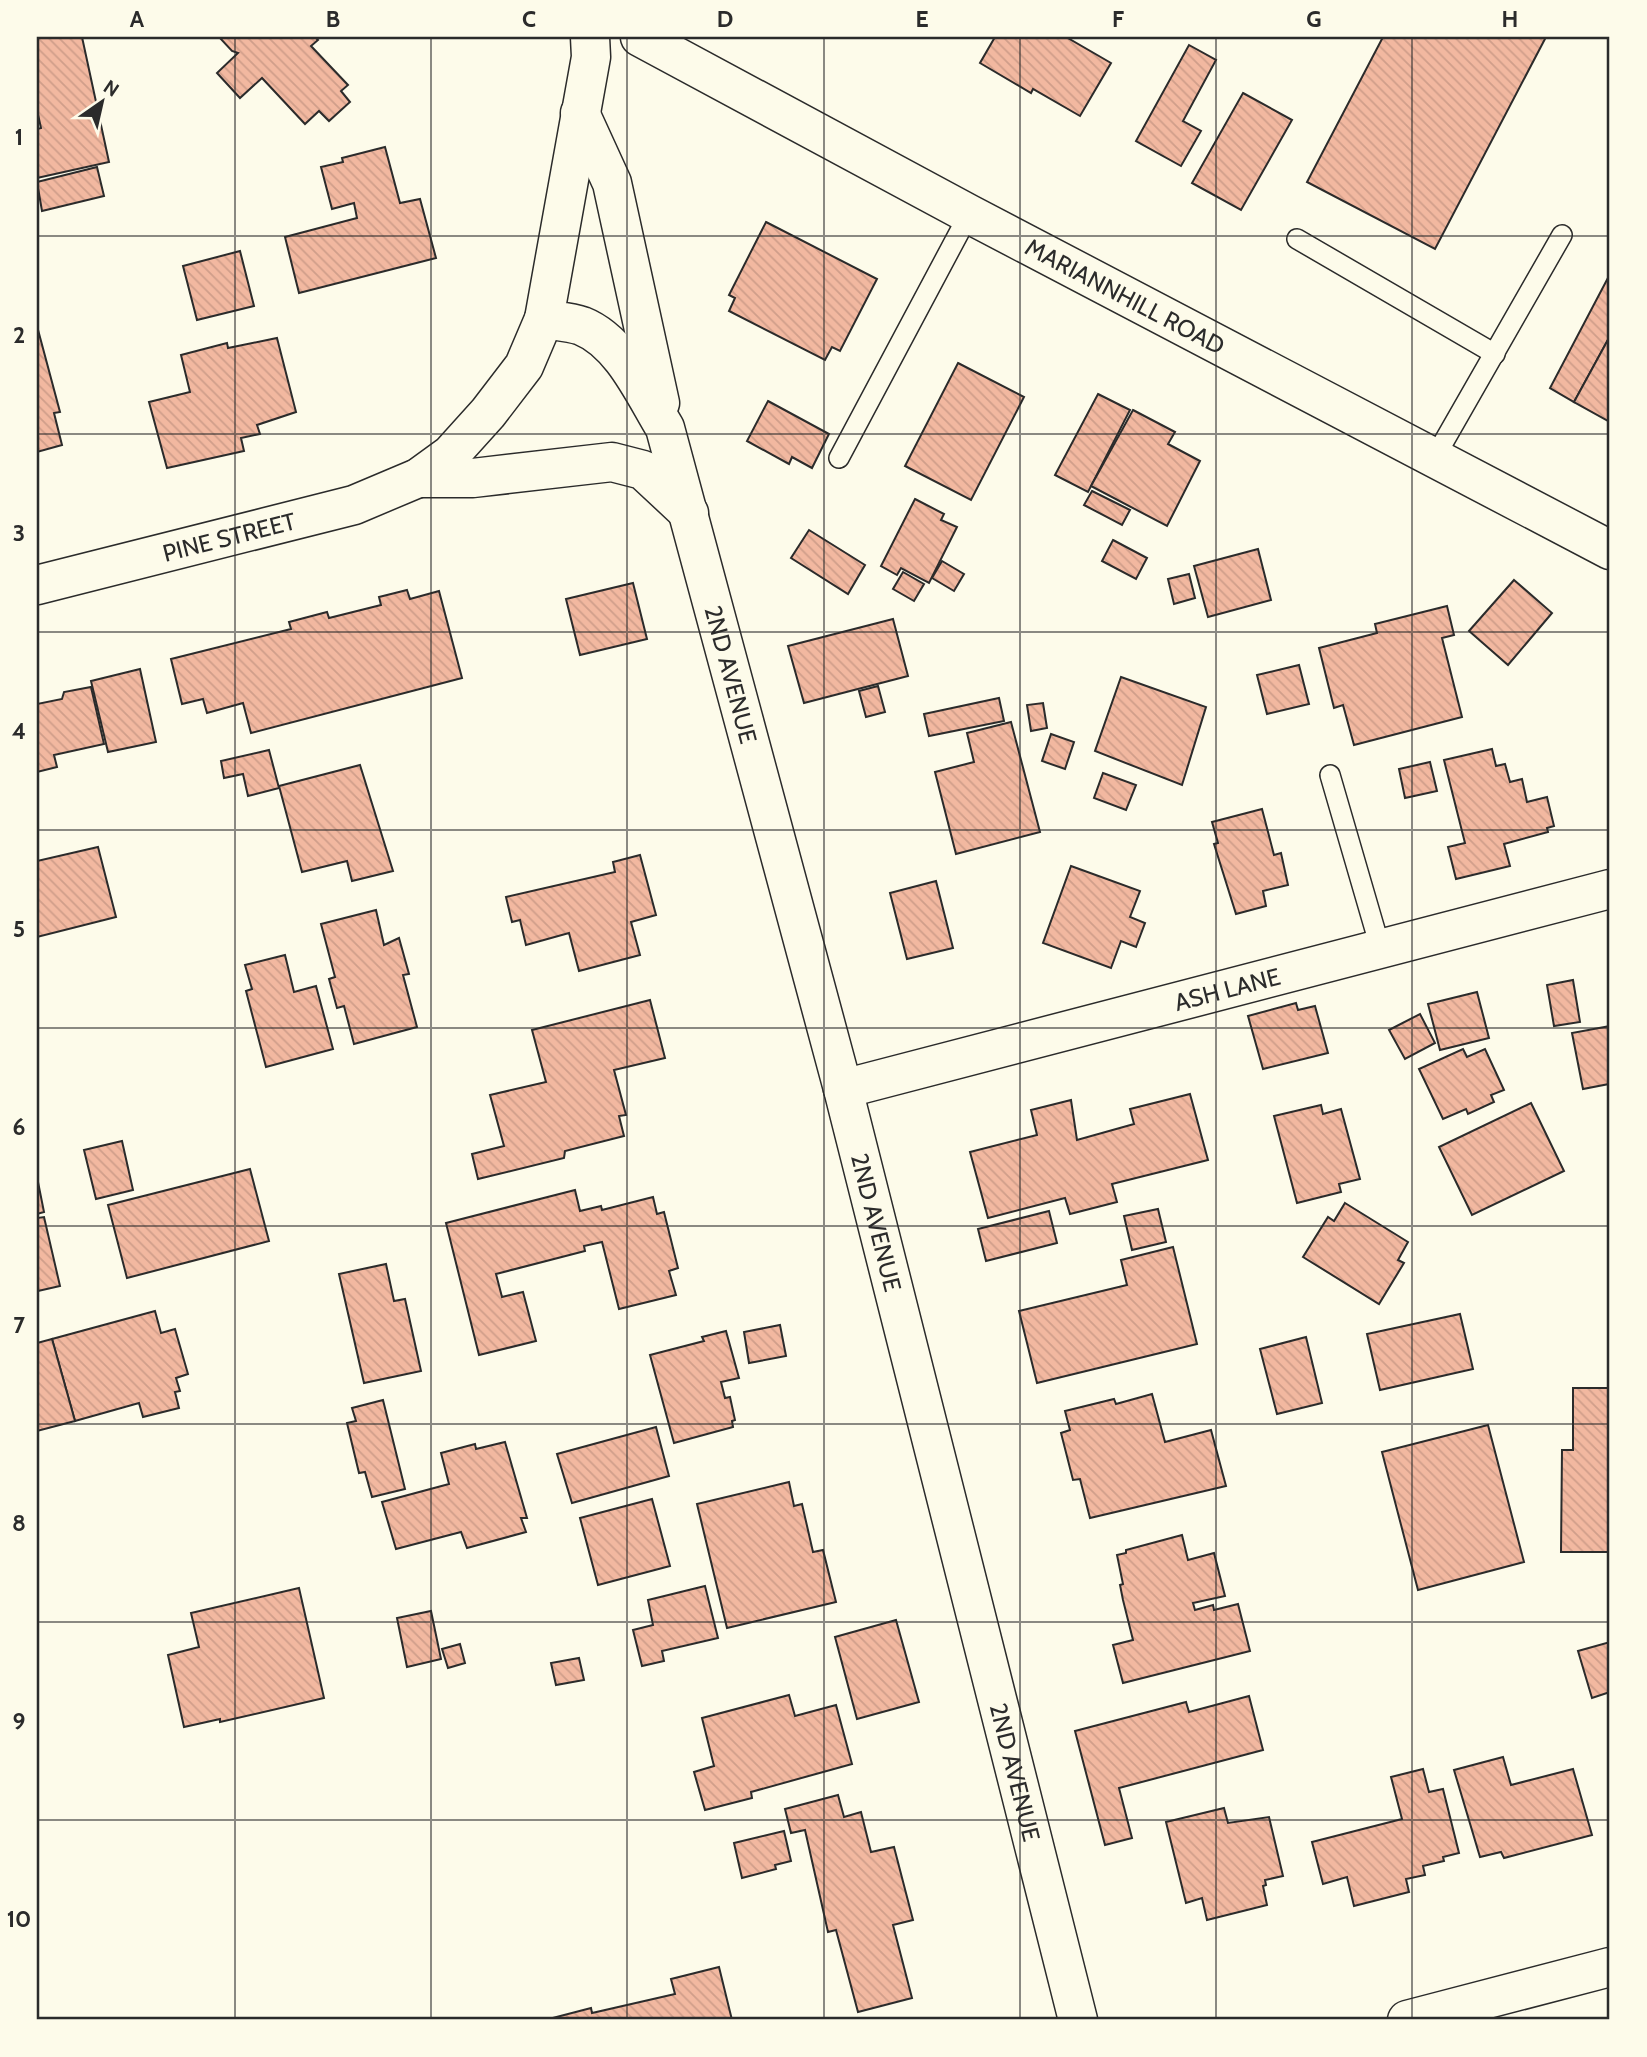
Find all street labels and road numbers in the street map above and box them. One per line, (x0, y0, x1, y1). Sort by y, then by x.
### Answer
street label: MARIANNHILL ROAD (1021, 232, 1230, 360)
street label: PINE STREET (159, 506, 299, 567)
street label: 2ND AVENUE (699, 602, 764, 747)
street label: ASH LANE (1171, 961, 1283, 1017)
street label: 2ND AVENUE (845, 1150, 908, 1295)
street label: 2ND AVENUE (984, 1700, 1047, 1844)

